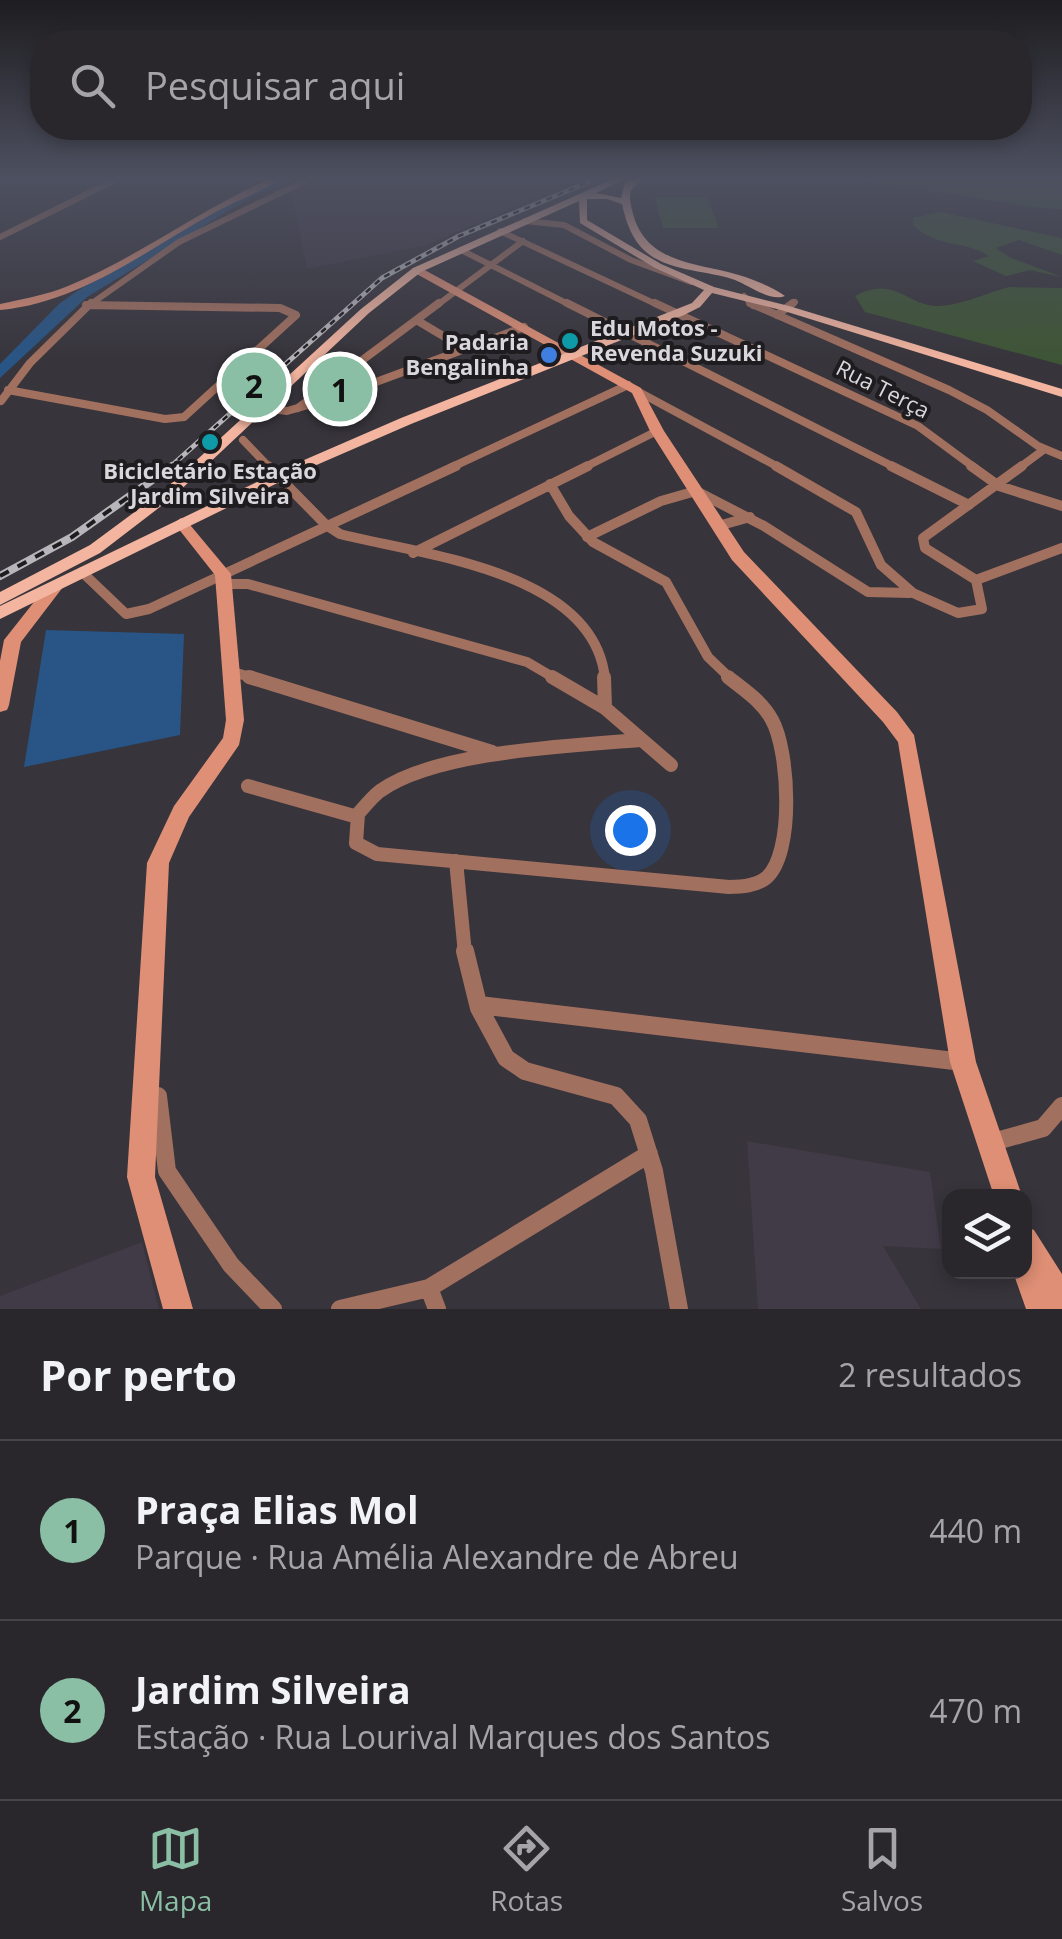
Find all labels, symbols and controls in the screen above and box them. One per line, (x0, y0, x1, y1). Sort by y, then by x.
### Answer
search box (30, 30, 1032, 140)
icon: search (65, 58, 120, 113)
text: Pesquisar aqui (145, 59, 405, 111)
place label: Edu Motos - Revenda Suzuki (590, 312, 763, 367)
place label: Padaria Bengalinha (405, 326, 529, 381)
marker: Edu Motos - Revenda Suzuki (559, 330, 581, 352)
marker: Padaria Bengalinha (538, 344, 560, 366)
pin: 2 (222, 348, 286, 422)
pin: 1 (308, 352, 372, 426)
street label: Rua Terça (832, 352, 935, 424)
marker: Bicicletário Estação Jardim Silveira (199, 431, 221, 453)
place label: Bicicletário Estação Jardim Silveira (103, 455, 317, 510)
your location (605, 805, 656, 856)
map controls (942, 1189, 1032, 1279)
button: layers (942, 1189, 1032, 1279)
text: Por perto (40, 1346, 237, 1403)
text: 2 resultados (838, 1353, 1022, 1396)
text: Praça Elias Mol (135, 1483, 419, 1535)
text: 1 (63, 1509, 82, 1552)
text: 440 m (929, 1509, 1022, 1552)
text: Parque · Rua Amélia Alexandre de Abreu (135, 1535, 739, 1578)
text: Jardim Silveira (135, 1663, 411, 1715)
text: 2 (63, 1689, 82, 1732)
text: 470 m (929, 1689, 1022, 1732)
text: Estação · Rua Lourival Marques dos Santos (135, 1715, 771, 1758)
tab: Mapa (139, 1821, 212, 1919)
tab: Rotas (490, 1821, 563, 1919)
tab: Salvos (841, 1821, 923, 1919)

